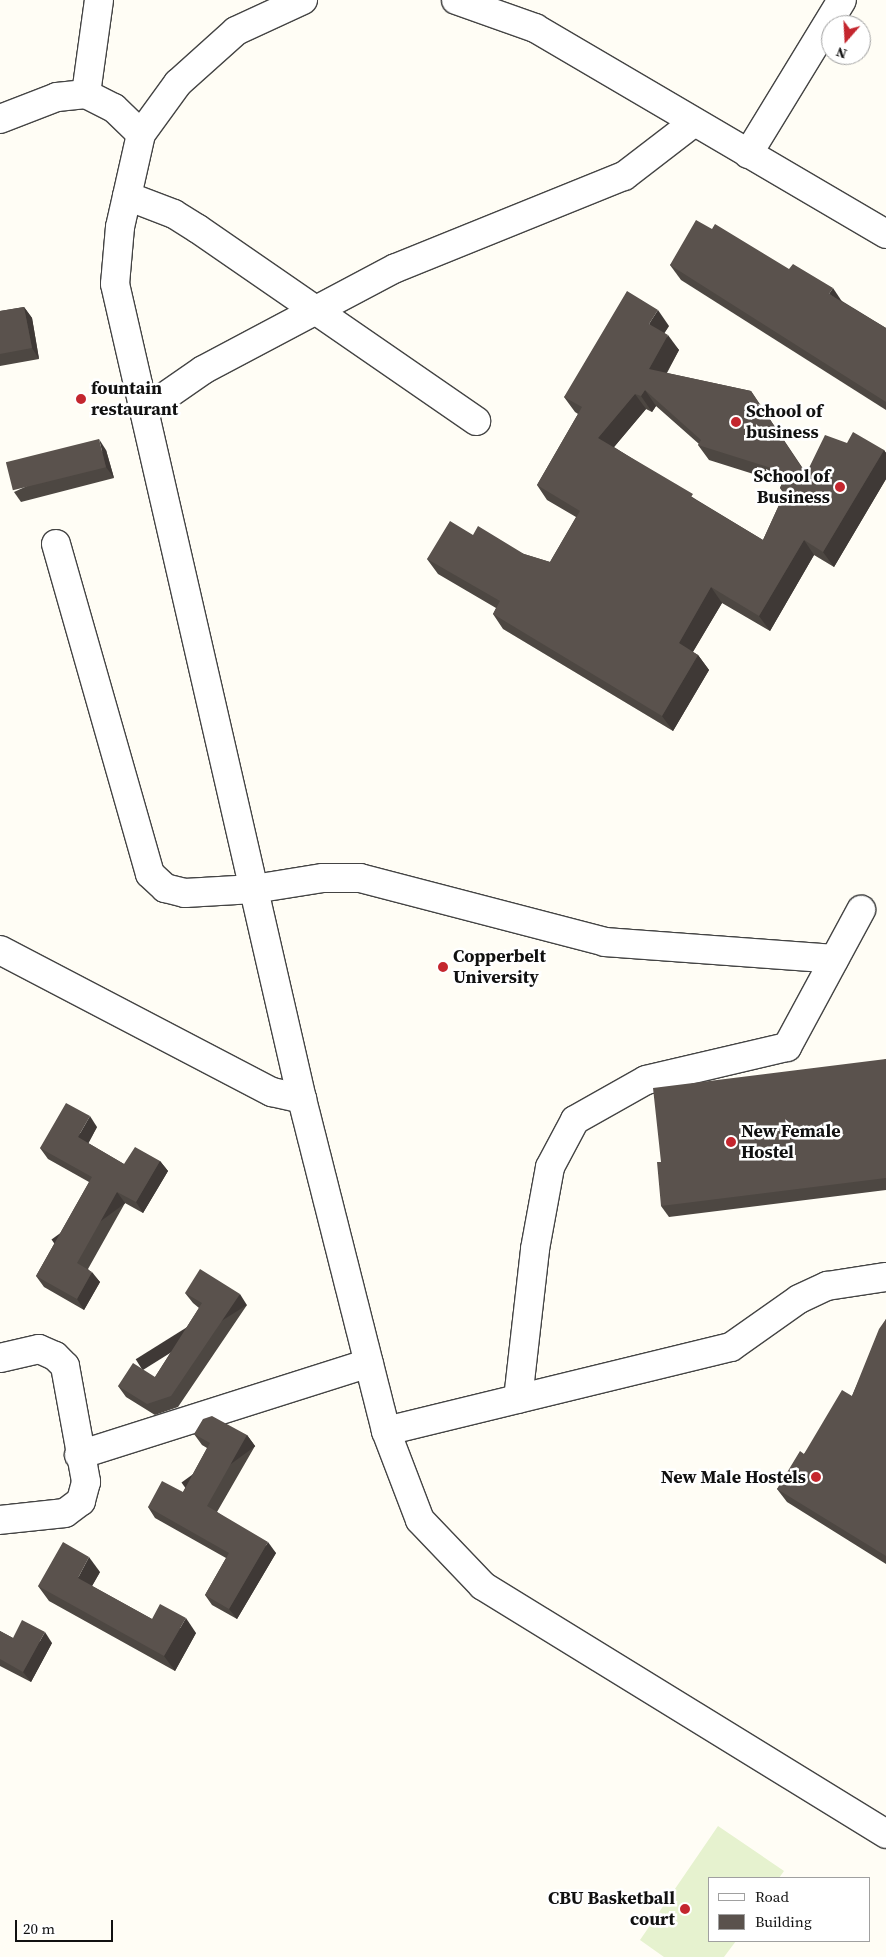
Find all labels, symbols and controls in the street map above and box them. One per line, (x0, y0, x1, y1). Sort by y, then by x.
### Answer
north arrow (821, 15, 871, 65)
text: N (833, 42, 850, 64)
place label: fountain restaurant (91, 378, 178, 420)
marker: fountain restaurant (75, 393, 87, 405)
place label: School of business (746, 401, 822, 444)
marker: School of business (730, 416, 742, 428)
place label: School of Business (754, 466, 830, 508)
marker: School of Business (834, 481, 846, 493)
place label: Copperbelt University (453, 946, 546, 989)
marker: Copperbelt University (437, 961, 449, 973)
place label: New Female Hostel (741, 1121, 841, 1164)
marker: New Female Hostel (725, 1136, 737, 1148)
place label: New Male Hostels (661, 1466, 806, 1488)
marker: New Male Hostels (810, 1471, 822, 1483)
legend (708, 1877, 871, 1942)
text: Road (755, 1886, 789, 1907)
place label: CBU Basketball court (548, 1888, 675, 1930)
marker: CBU Basketball court (679, 1903, 691, 1915)
scale bar (18, 1910, 115, 1942)
text: Building (755, 1911, 812, 1932)
text: 20 m (23, 1918, 55, 1939)

